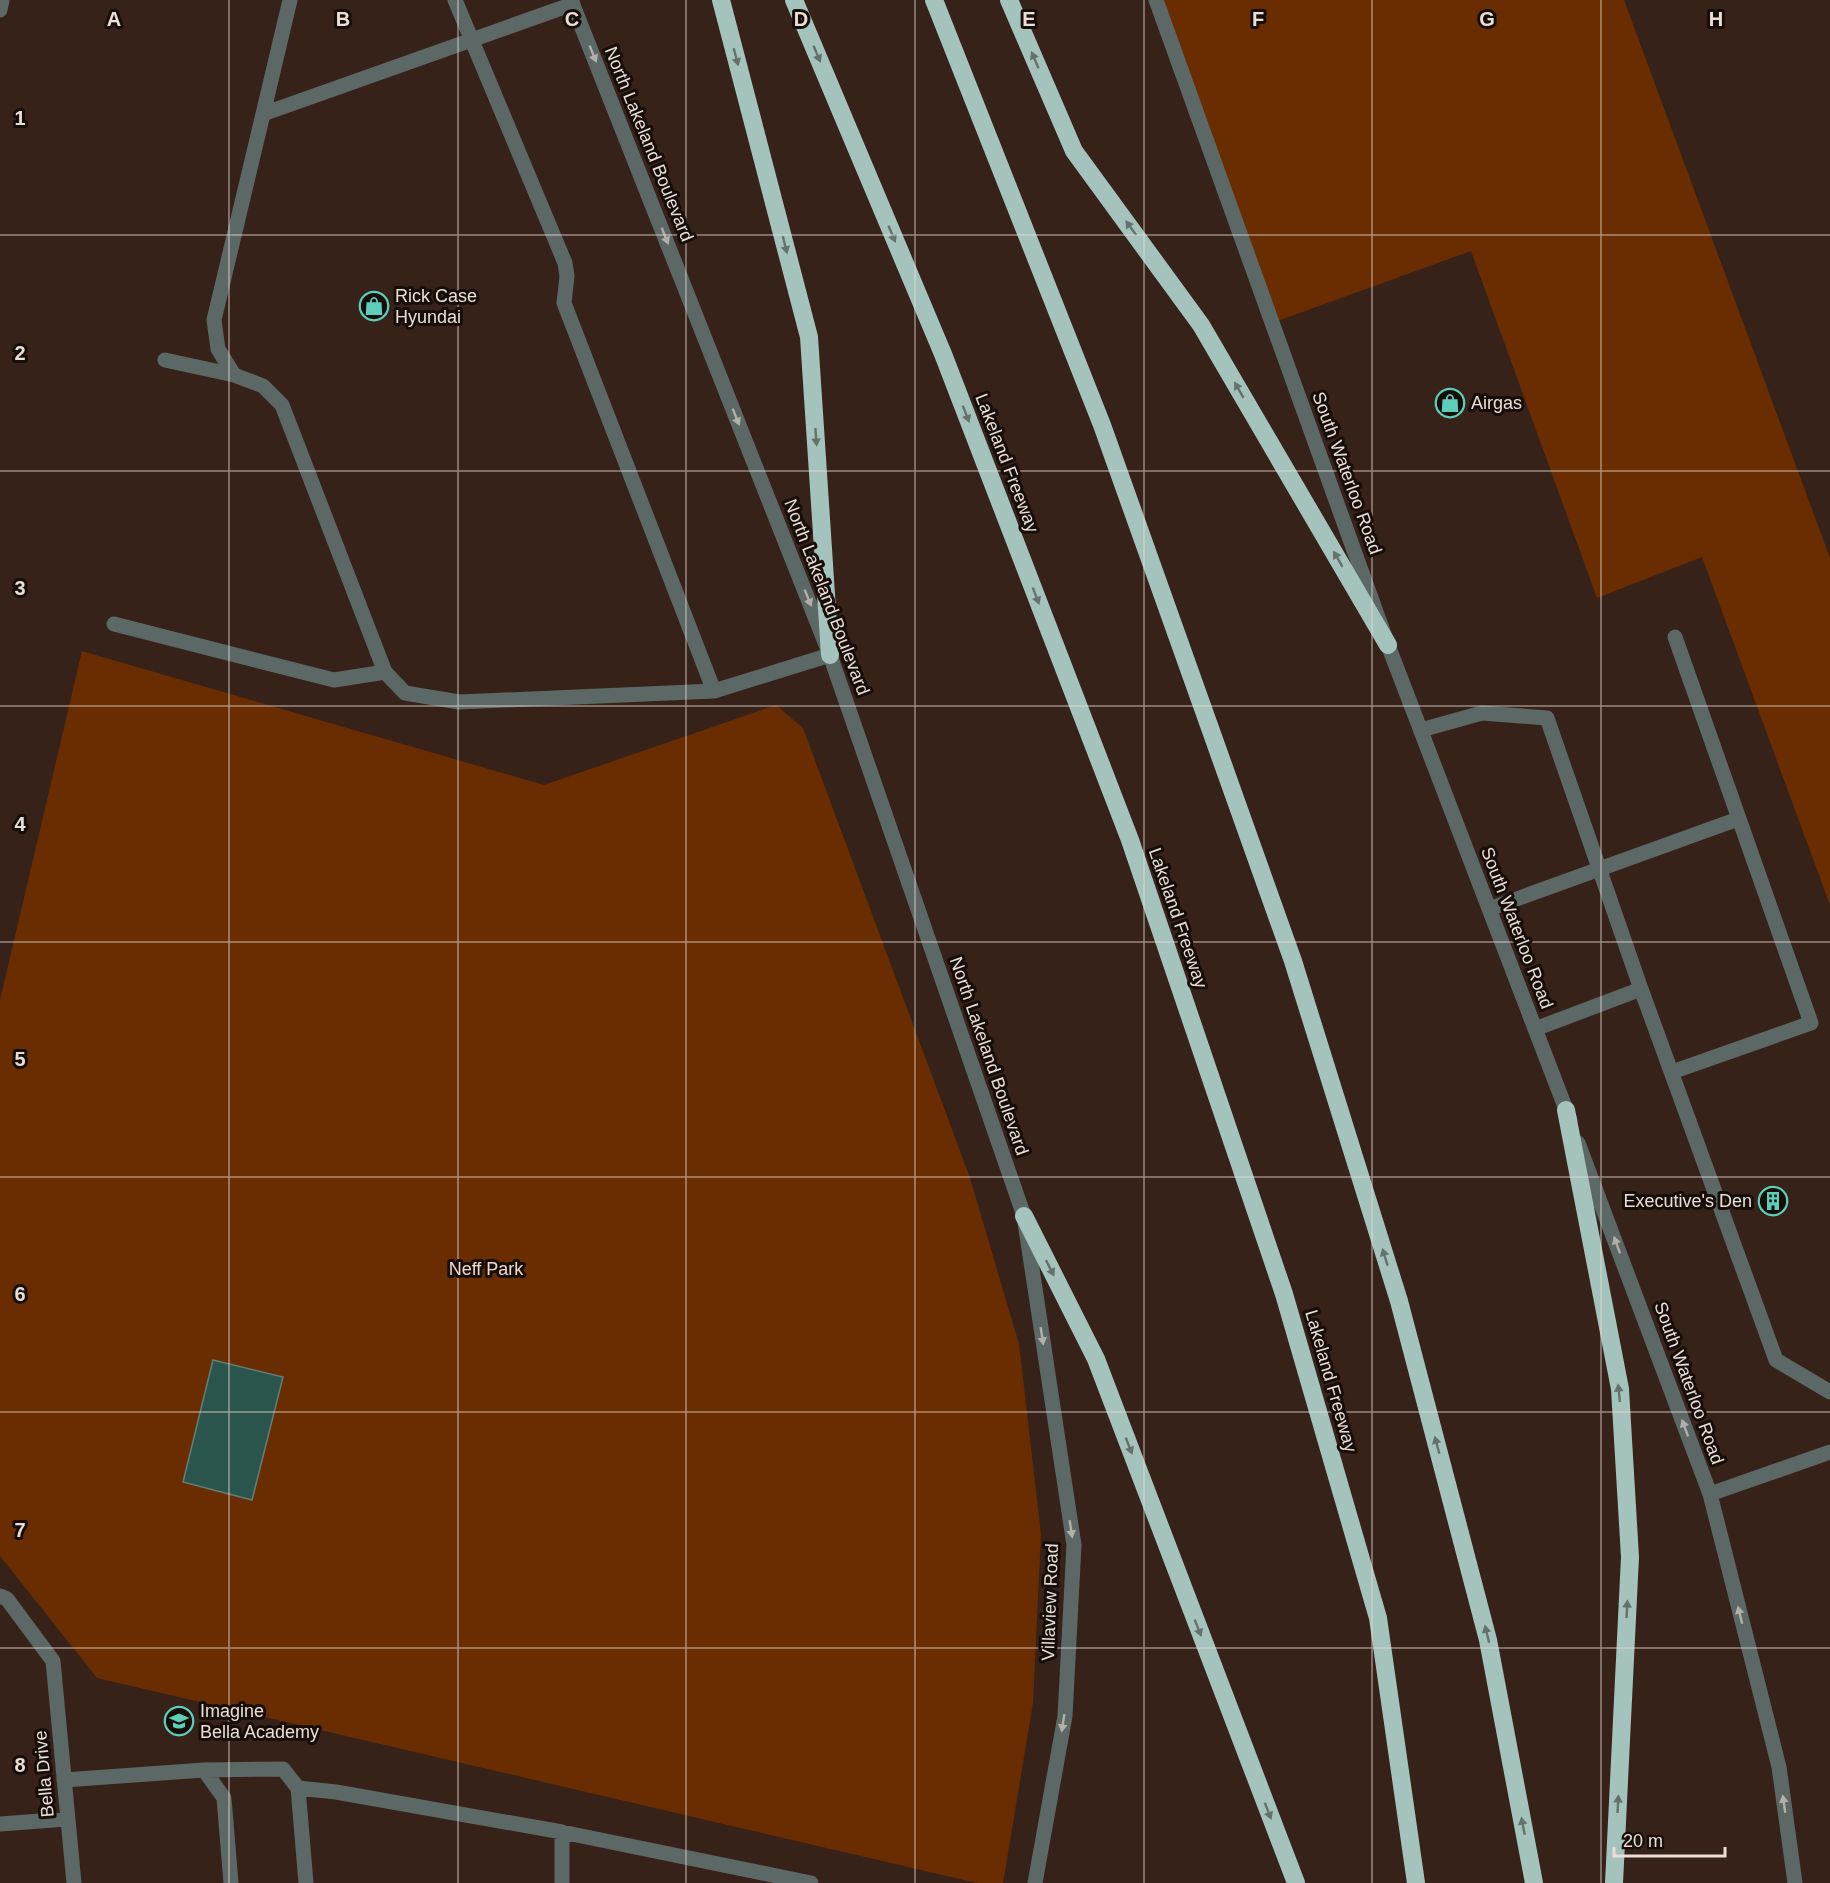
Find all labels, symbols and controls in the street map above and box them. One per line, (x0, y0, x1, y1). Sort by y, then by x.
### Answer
text: A (107, 8, 121, 30)
text: B (336, 8, 350, 30)
text: C (565, 8, 579, 30)
text: D (794, 8, 808, 30)
text: E (1022, 8, 1036, 30)
text: F (1252, 8, 1264, 30)
text: G (1479, 8, 1495, 30)
text: H (1709, 8, 1723, 30)
street label: North Lakeland Boulevard (601, 44, 697, 244)
one-way arrow (813, 45, 822, 63)
one-way arrow (588, 46, 598, 64)
one-way arrow (732, 47, 742, 66)
one-way arrow (1030, 51, 1039, 69)
text: 1 (14, 107, 26, 129)
one-way arrow (1125, 221, 1137, 237)
one-way arrow (887, 225, 897, 243)
one-way arrow (660, 227, 670, 245)
one-way arrow (781, 237, 790, 255)
place label: Rick Case Hyundai (395, 286, 477, 327)
shop icon: Rick Case Hyundai (358, 290, 390, 322)
text: 2 (14, 342, 26, 364)
one-way arrow (1234, 382, 1245, 398)
shop icon: Airgas (1434, 387, 1466, 419)
street label: South Waterloo Road (1308, 389, 1386, 557)
street label: Lakeland Freeway (971, 391, 1043, 535)
place label: Airgas (1471, 393, 1522, 413)
one-way arrow (962, 405, 971, 423)
one-way arrow (732, 408, 741, 426)
one-way arrow (811, 428, 820, 447)
street label: North Lakeland Boulevard (780, 496, 874, 698)
one-way arrow (1333, 550, 1343, 567)
text: 3 (14, 577, 26, 599)
one-way arrow (1032, 587, 1041, 605)
one-way arrow (803, 590, 813, 608)
text: 4 (14, 813, 26, 835)
street label: South Waterloo Road (1477, 844, 1557, 1012)
street label: Lakeland Freeway (1145, 845, 1211, 991)
street label: North Lakeland Boulevard (946, 954, 1032, 1158)
text: 5 (14, 1048, 26, 1070)
building icon: Executive's Den (1757, 1185, 1789, 1217)
place label: Executive's Den (1624, 1191, 1752, 1211)
one-way arrow (1611, 1236, 1621, 1254)
one-way arrow (1380, 1248, 1389, 1266)
park label: Neff Park (449, 1259, 524, 1279)
one-way arrow (1045, 1260, 1055, 1277)
text: 6 (14, 1283, 26, 1305)
street label: South Waterloo Road (1650, 1299, 1728, 1467)
street label: Lakeland Freeway (1301, 1308, 1361, 1454)
one-way arrow (1038, 1326, 1047, 1345)
one-way arrow (1615, 1384, 1624, 1403)
one-way arrow (1680, 1419, 1689, 1437)
one-way arrow (1432, 1436, 1441, 1454)
one-way arrow (1125, 1437, 1134, 1455)
text: 7 (14, 1519, 26, 1541)
one-way arrow (1067, 1519, 1076, 1538)
street label: Villaview Road (1038, 1543, 1062, 1661)
one-way arrow (1623, 1599, 1632, 1618)
one-way arrow (1735, 1605, 1745, 1624)
one-way arrow (1194, 1620, 1204, 1638)
one-way arrow (1481, 1625, 1491, 1643)
place label: Imagine Bella Academy (200, 1701, 319, 1742)
school or university icon: Imagine Bella Academy (163, 1705, 195, 1737)
one-way arrow (1059, 1714, 1068, 1733)
street label: Bella Drive (30, 1730, 58, 1818)
text: 8 (14, 1754, 26, 1776)
one-way arrow (1613, 1794, 1622, 1813)
one-way arrow (1780, 1795, 1789, 1814)
one-way arrow (1263, 1802, 1273, 1820)
one-way arrow (1518, 1816, 1527, 1835)
scale bar (1614, 1820, 1725, 1858)
text: 20 m (1623, 1831, 1663, 1851)

